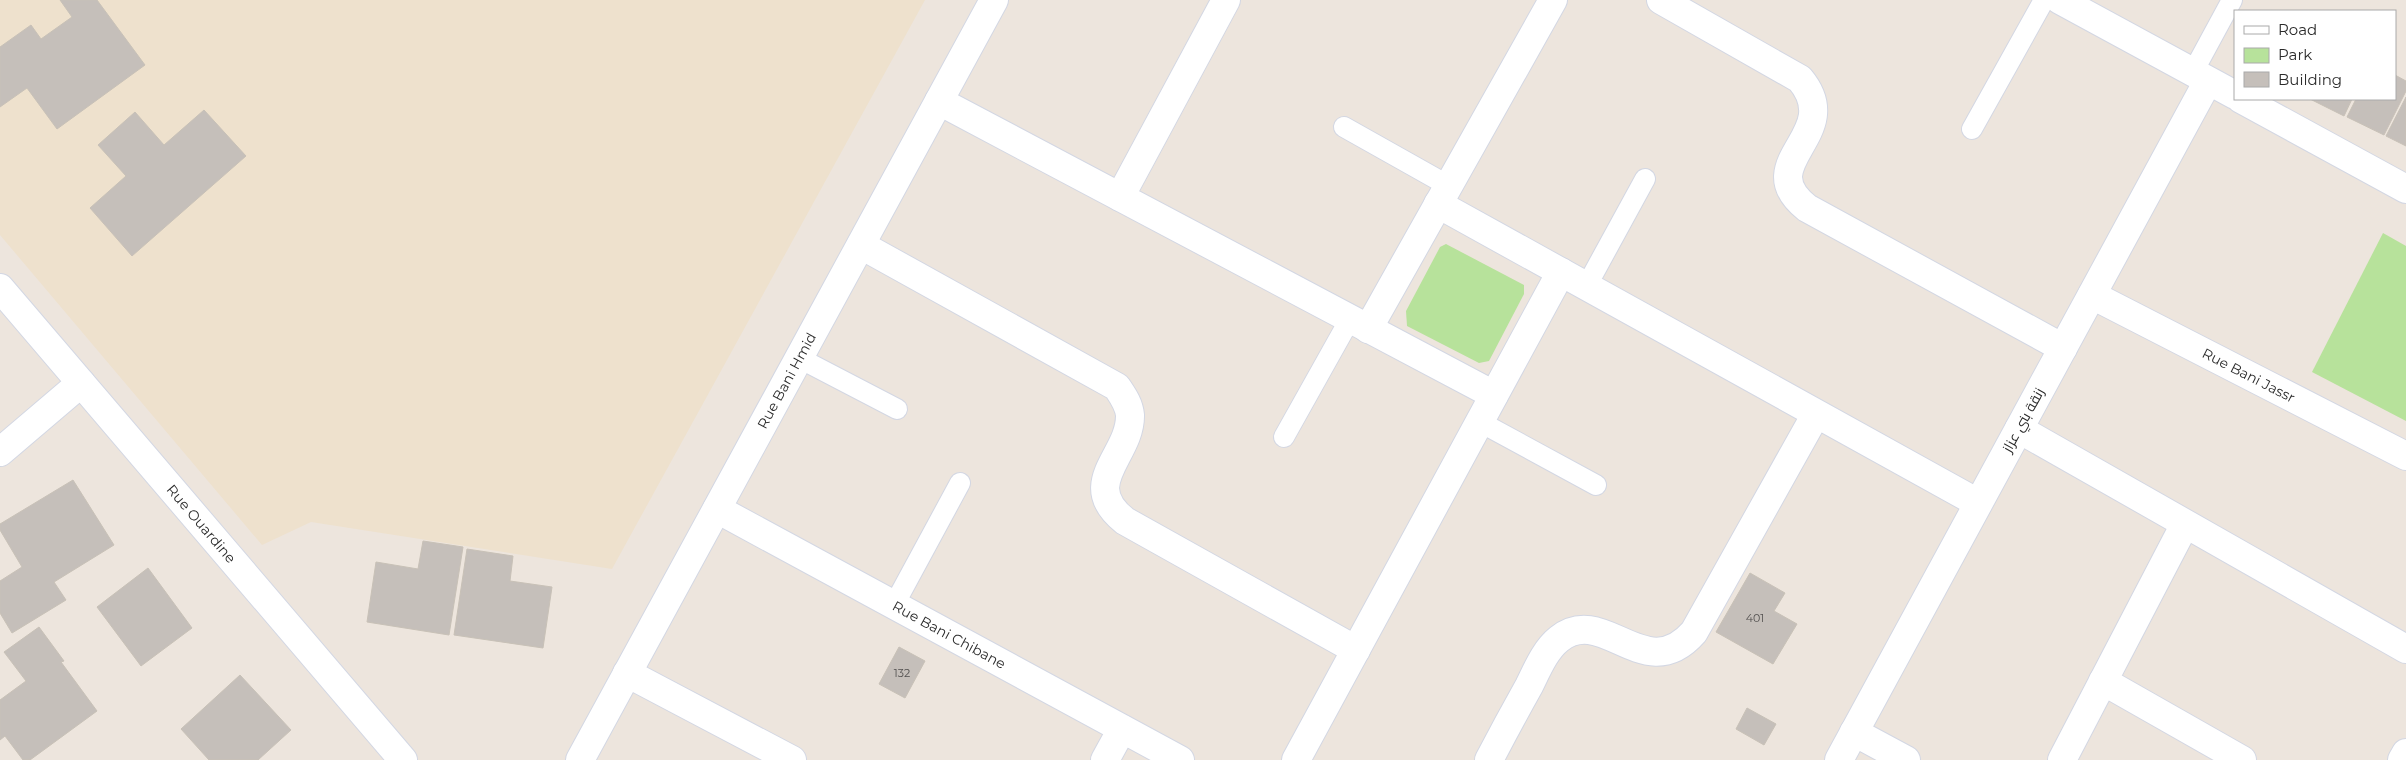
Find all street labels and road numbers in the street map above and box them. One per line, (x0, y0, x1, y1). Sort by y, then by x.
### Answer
street label: Rue Bani Hmid (753, 329, 820, 432)
street label: Rue Bani Jassr (2199, 344, 2298, 407)
street label: زنقة بني عزاز (1997, 385, 2051, 458)
street label: Rue Ouardine (163, 481, 240, 567)
street label: Rue Bani Chibane (889, 597, 1009, 673)

